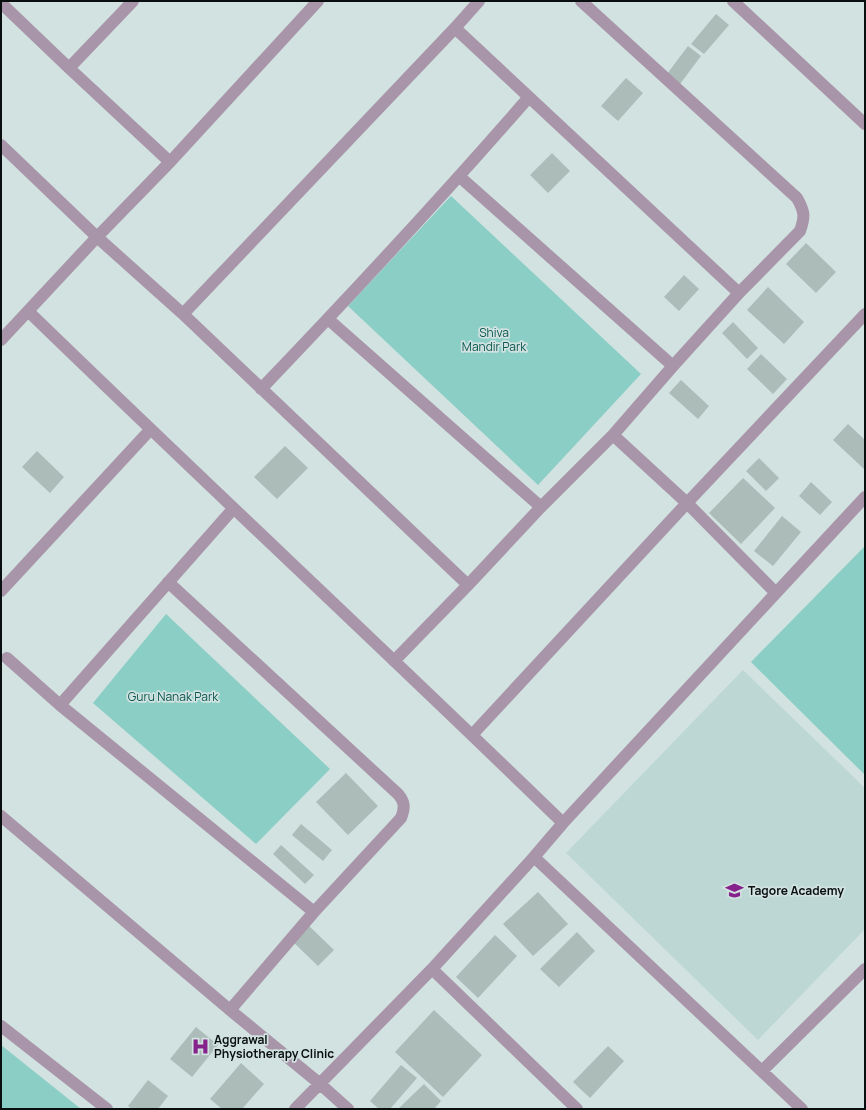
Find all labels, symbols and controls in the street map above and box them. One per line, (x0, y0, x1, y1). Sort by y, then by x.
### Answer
park label: Shiva Mandir Park (462, 324, 527, 355)
park label: Guru Nanak Park (128, 688, 219, 705)
school or university icon: Tagore Academy (725, 881, 745, 901)
place label: Tagore Academy (748, 882, 844, 899)
place label: Aggrawal Physiotherapy Clinic (214, 1031, 334, 1062)
hospital icon: Aggrawal Physiotherapy Clinic (191, 1037, 211, 1057)

